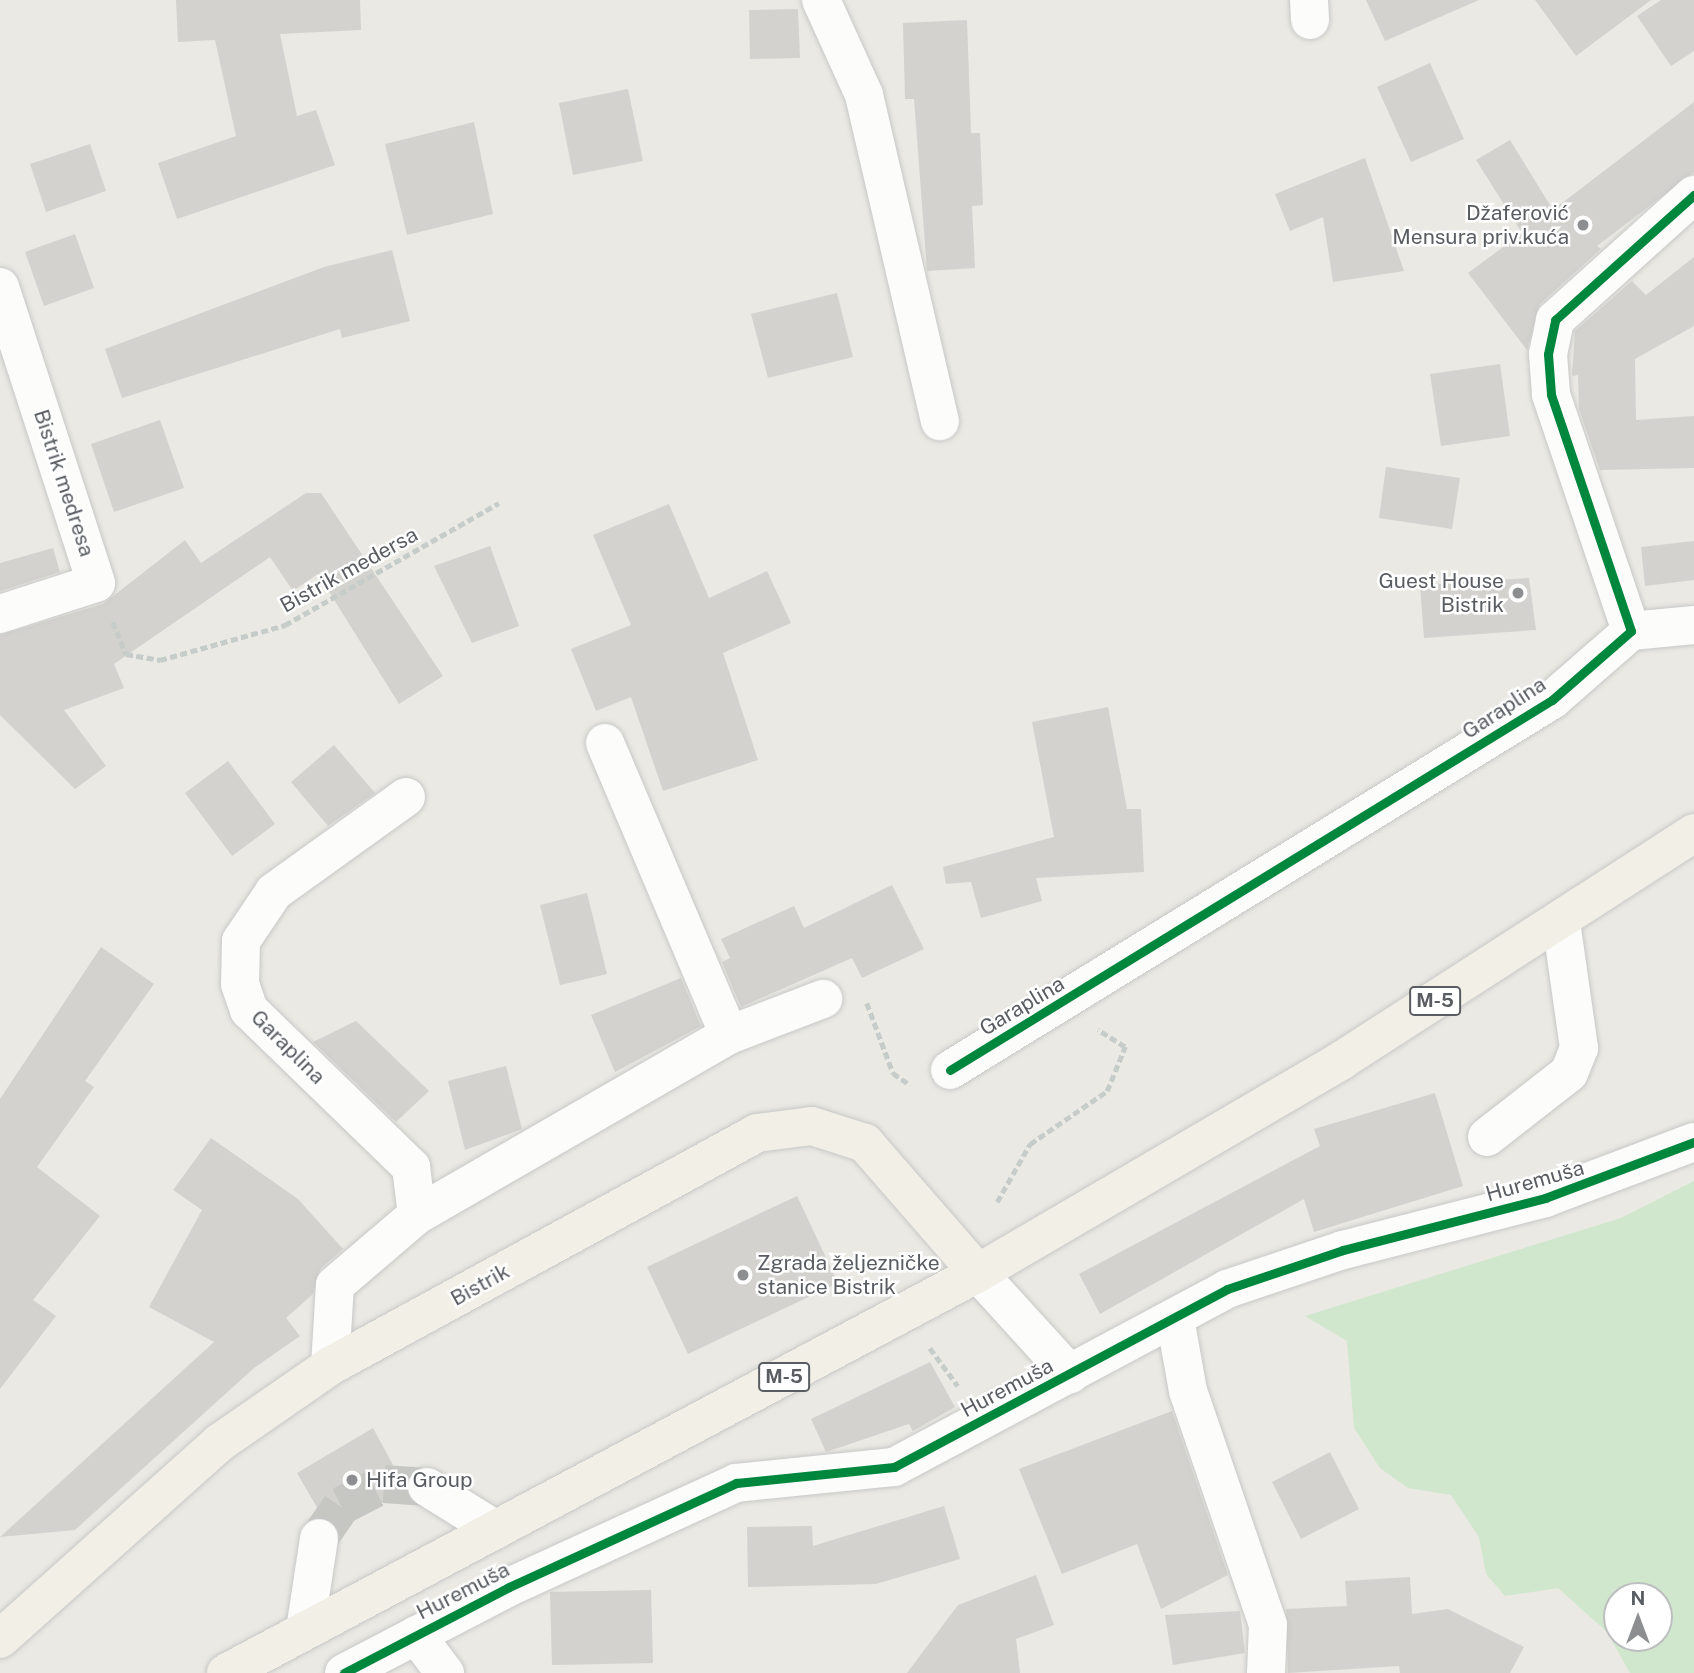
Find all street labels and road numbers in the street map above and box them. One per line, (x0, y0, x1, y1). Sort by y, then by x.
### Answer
street label: Bistrik medresa (28, 406, 100, 560)
street label: Bistrik medersa (276, 522, 422, 618)
street label: Garaplina (1458, 672, 1550, 744)
street label: Garaplina (975, 971, 1069, 1041)
road number: M-5 (1409, 986, 1461, 1016)
street label: Garaplina (246, 1005, 330, 1089)
street label: Huremuša (1483, 1155, 1587, 1207)
street label: Bistrik (446, 1259, 514, 1311)
street label: Huremuša (957, 1353, 1057, 1423)
road number: M-5 (758, 1362, 810, 1392)
street label: Huremuša (412, 1557, 514, 1625)

